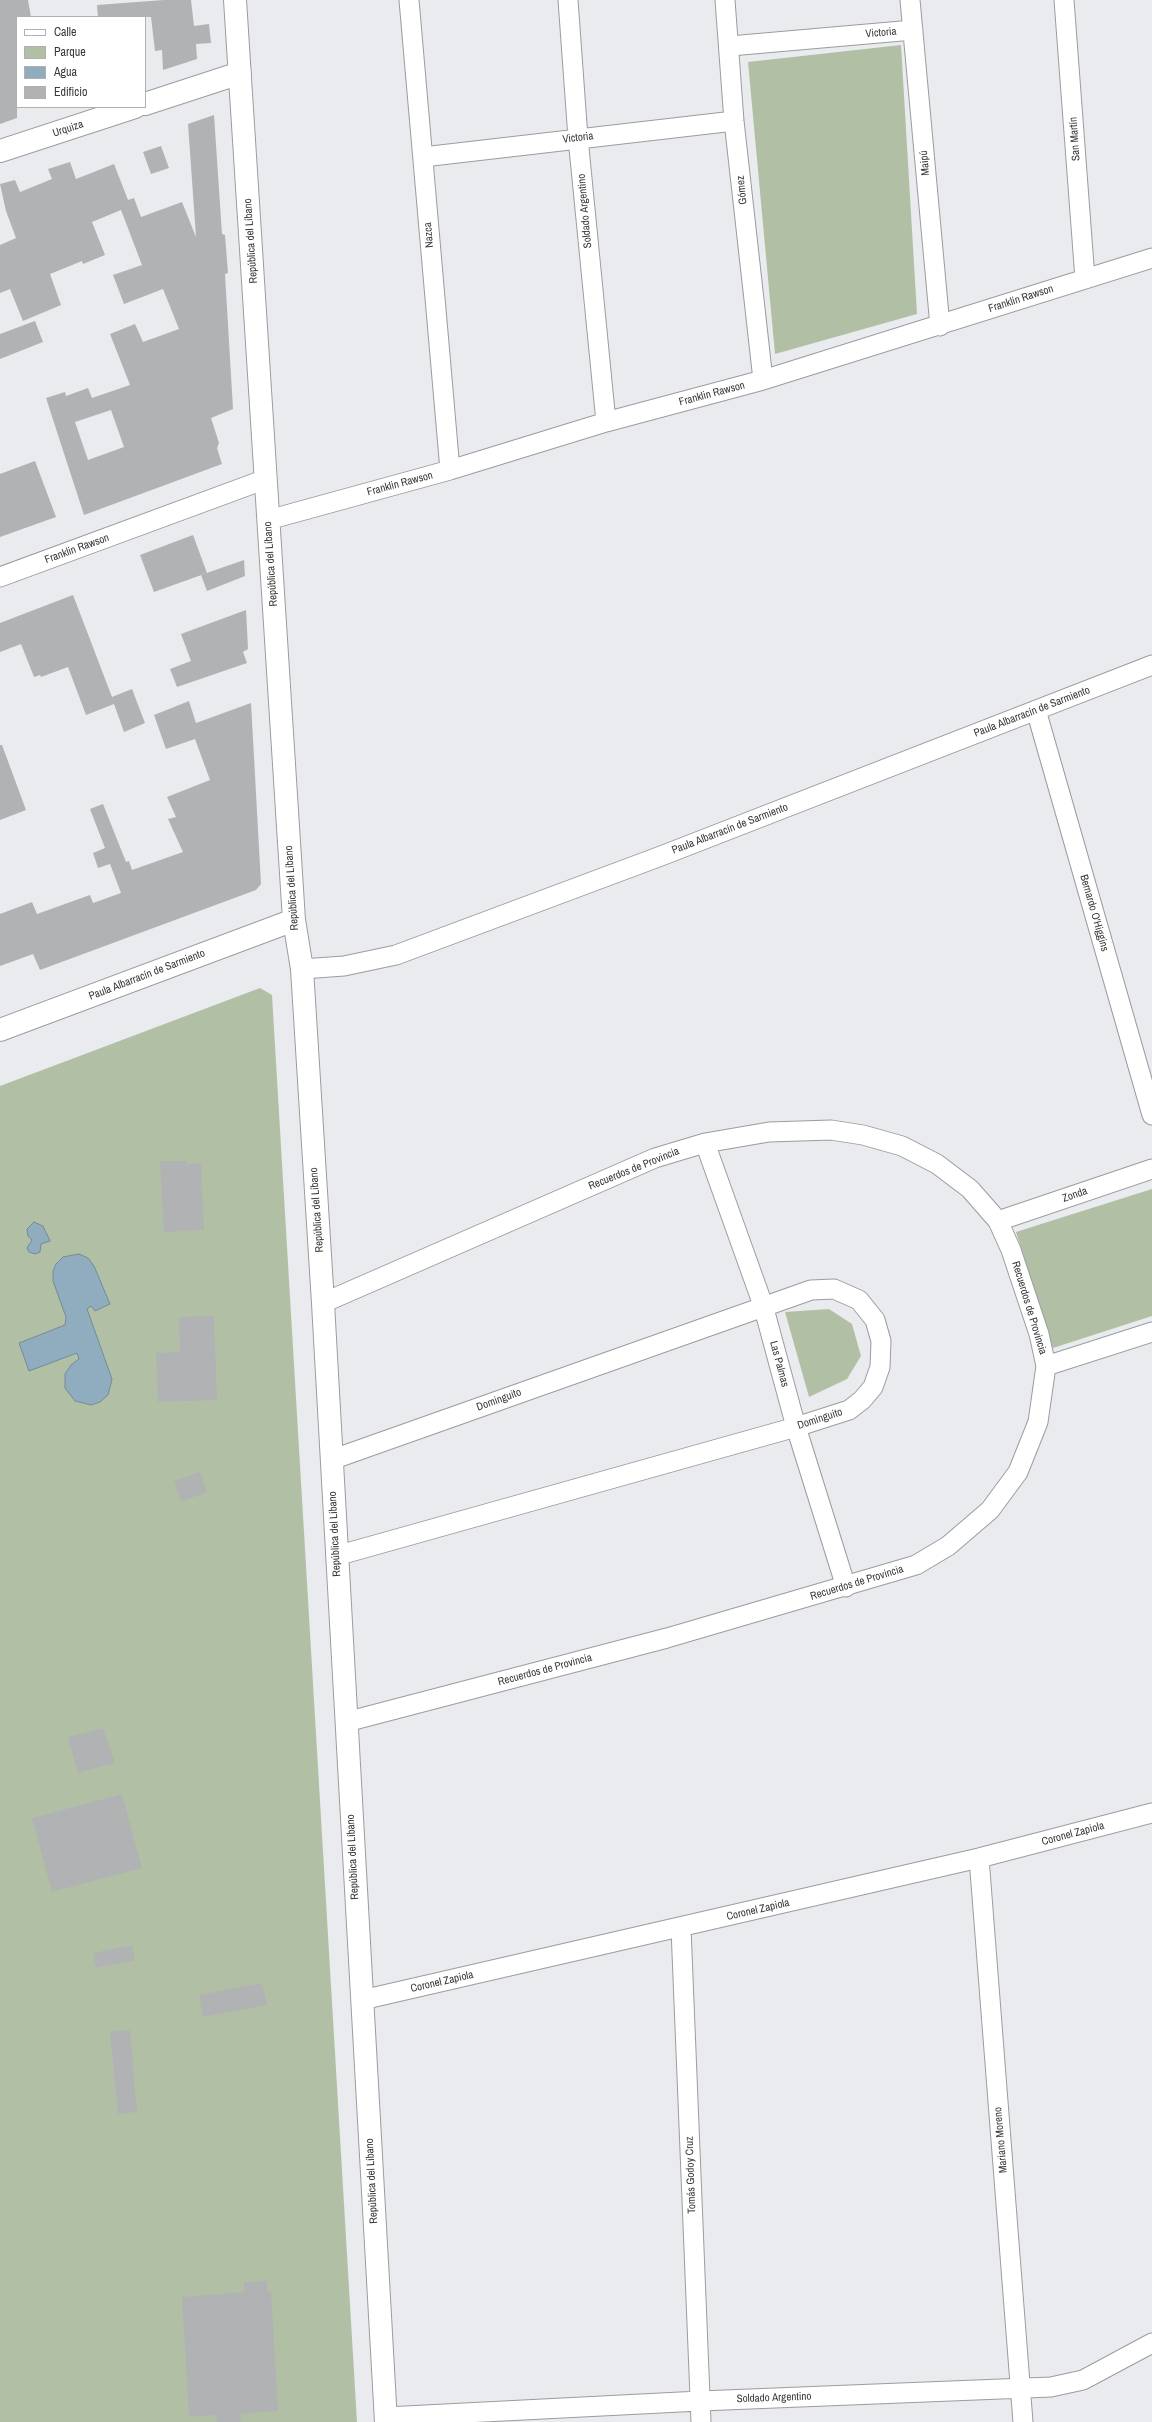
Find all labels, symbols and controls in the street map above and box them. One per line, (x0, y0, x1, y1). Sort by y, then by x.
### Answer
legend (16, 16, 146, 108)
text: Calle (54, 24, 76, 40)
street label: Victoria (865, 25, 897, 41)
text: Parque (54, 44, 86, 60)
text: Agua (54, 64, 77, 80)
text: Edificio (54, 84, 87, 100)
street label: San Martín (1067, 117, 1083, 161)
street label: Urquiza (51, 118, 85, 140)
street label: Victoria (562, 130, 594, 146)
street label: Maipú (917, 150, 933, 176)
street label: Soldado Argentino (575, 173, 595, 249)
street label: Gómez (734, 175, 750, 205)
street label: República del Líbano (241, 198, 261, 284)
street label: Nazca (421, 222, 437, 248)
street label: Franklin Rawson (987, 282, 1055, 316)
street label: Franklin Rawson (678, 379, 746, 409)
street label: Franklin Rawson (366, 469, 434, 499)
street label: República del Líbano (261, 521, 281, 607)
street label: Franklin Rawson (43, 531, 111, 567)
street label: Paula Albarracín de Sarmiento (972, 684, 1092, 740)
street label: Paula Albarracín de Sarmiento (670, 801, 790, 857)
street label: República del Líbano (282, 845, 302, 931)
street label: Bernardo O'Higgins (1077, 873, 1111, 953)
street label: Paula Albarracín de Sarmiento (87, 947, 207, 1003)
street label: Recuerdos de Provincia (587, 1145, 681, 1193)
street label: República del Líbano (307, 1167, 327, 1253)
street label: Zonda (1061, 1185, 1089, 1205)
street label: Recuerdos de Provincia (1009, 1260, 1049, 1356)
street label: Las Palmas (767, 1340, 791, 1388)
street label: Dominguito (475, 1386, 523, 1414)
street label: Dominguito (796, 1406, 844, 1432)
street label: República del Líbano (326, 1491, 344, 1577)
street label: Recuerdos de Provincia (809, 1563, 905, 1603)
street label: Recuerdos de Provincia (497, 1651, 593, 1689)
street label: República del Líbano (344, 1814, 362, 1900)
street label: Coronel Zapiola (1040, 1819, 1106, 1849)
street label: Coronel Zapiola (725, 1896, 791, 1924)
street label: Coronel Zapiola (409, 1968, 475, 1996)
street label: Mariano Moreno (992, 2106, 1010, 2174)
street label: Tomás Godoy Cruz (683, 2136, 699, 2214)
street label: República del Líbano (363, 2138, 381, 2224)
street label: Soldado Argentino (736, 2390, 812, 2406)

